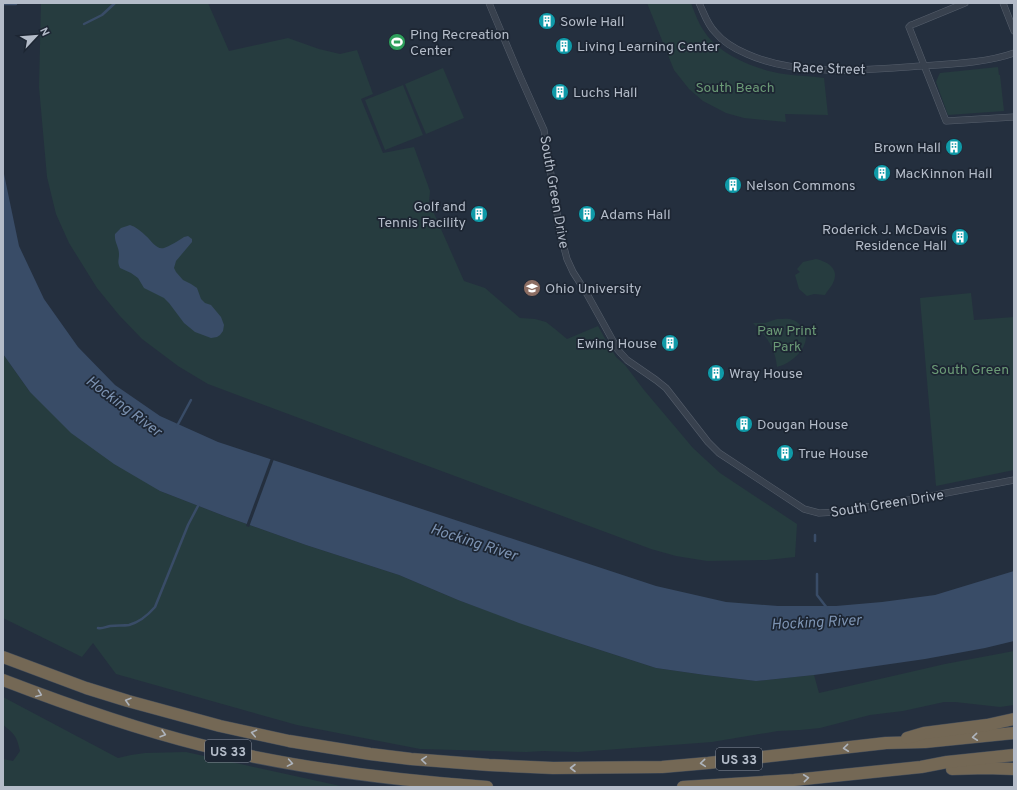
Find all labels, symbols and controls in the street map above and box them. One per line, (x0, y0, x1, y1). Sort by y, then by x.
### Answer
building icon: Sowle Hall (537, 11, 557, 31)
place label: Sowle Hall (560, 14, 624, 31)
north arrow (16, 16, 56, 56)
text: N (36, 25, 52, 39)
place label: Ping Recreation Center (410, 27, 509, 60)
sports icon: Ping Recreation Center (387, 32, 407, 52)
building icon: Living Learning Center (554, 36, 574, 56)
place label: Living Learning Center (577, 39, 721, 56)
street label: Race Street (792, 60, 866, 79)
park label: South Beach (695, 80, 775, 97)
building icon: Luchs Hall (550, 82, 570, 102)
place label: Luchs Hall (573, 85, 637, 102)
street label: South Green Drive (535, 134, 572, 250)
building icon: Brown Hall (944, 137, 964, 157)
place label: Brown Hall (874, 140, 941, 157)
building icon: MacKinnon Hall (872, 163, 892, 183)
place label: MacKinnon Hall (895, 166, 992, 183)
building icon: Nelson Commons (723, 175, 743, 195)
place label: Nelson Commons (746, 178, 856, 195)
place label: Golf and Tennis Facility (378, 199, 466, 232)
building icon: Golf and Tennis Facility (469, 204, 489, 224)
building icon: Adams Hall (577, 204, 597, 224)
place label: Adams Hall (600, 207, 671, 224)
place label: Roderick J. McDavis Residence Hall (822, 222, 947, 255)
building icon: Roderick J. McDavis Residence Hall (950, 227, 970, 247)
school or university icon: Ohio University (522, 278, 542, 298)
place label: Ohio University (545, 281, 642, 298)
park label: Paw Print Park (757, 323, 817, 356)
building icon: Ewing House (660, 333, 680, 353)
place label: Ewing House (576, 336, 657, 353)
park label: South Green (931, 362, 1009, 379)
building icon: Wray House (706, 363, 726, 383)
place label: Wray House (729, 366, 803, 383)
water label: Hocking River (81, 372, 166, 443)
building icon: Dougan House (734, 414, 754, 434)
place label: Dougan House (757, 417, 848, 434)
building icon: True House (775, 443, 795, 463)
place label: True House (798, 446, 868, 463)
street label: South Green Drive (829, 487, 945, 522)
water label: Hocking River (428, 520, 521, 567)
water label: Hocking River (770, 612, 863, 635)
one-way arrow (36, 690, 43, 698)
one-way arrow (125, 697, 132, 706)
one-way arrow (159, 729, 166, 738)
one-way arrow (251, 730, 257, 738)
one-way arrow (972, 732, 978, 741)
road number: US 33 (205, 740, 251, 762)
one-way arrow (843, 743, 849, 752)
road number: US 33 (716, 748, 762, 770)
one-way arrow (421, 756, 427, 765)
one-way arrow (287, 758, 293, 767)
one-way arrow (700, 759, 706, 768)
one-way arrow (570, 764, 576, 772)
one-way arrow (803, 774, 809, 783)

